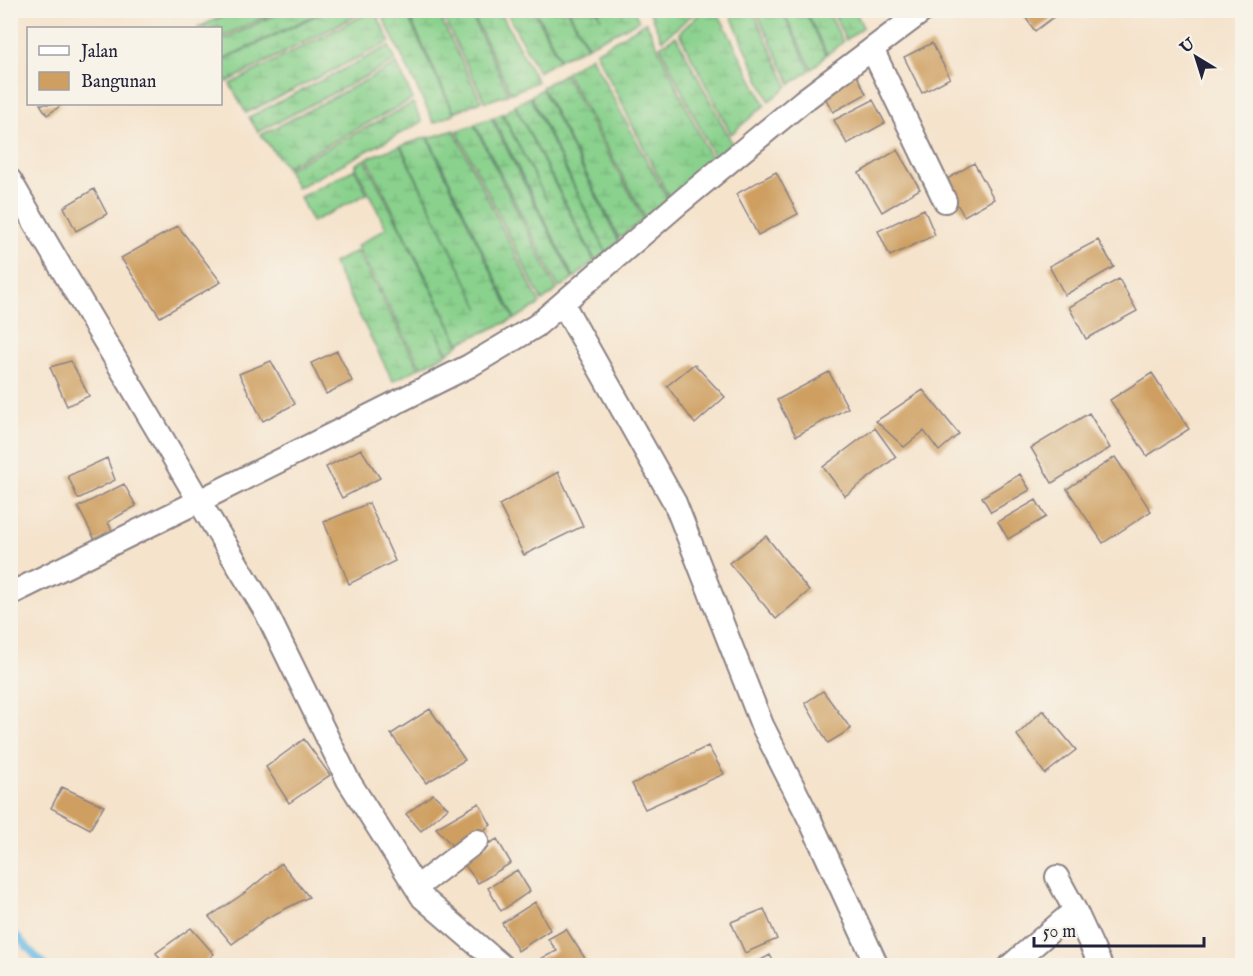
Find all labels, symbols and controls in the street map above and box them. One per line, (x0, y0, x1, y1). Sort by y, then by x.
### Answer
legend (27, 27, 222, 105)
north arrow (1166, 27, 1226, 87)
text: U (1176, 34, 1200, 59)
text: Jalan (79, 41, 118, 64)
text: Bangunan (81, 71, 157, 94)
scale bar (1034, 910, 1204, 948)
text: 50 m (1043, 921, 1076, 944)

